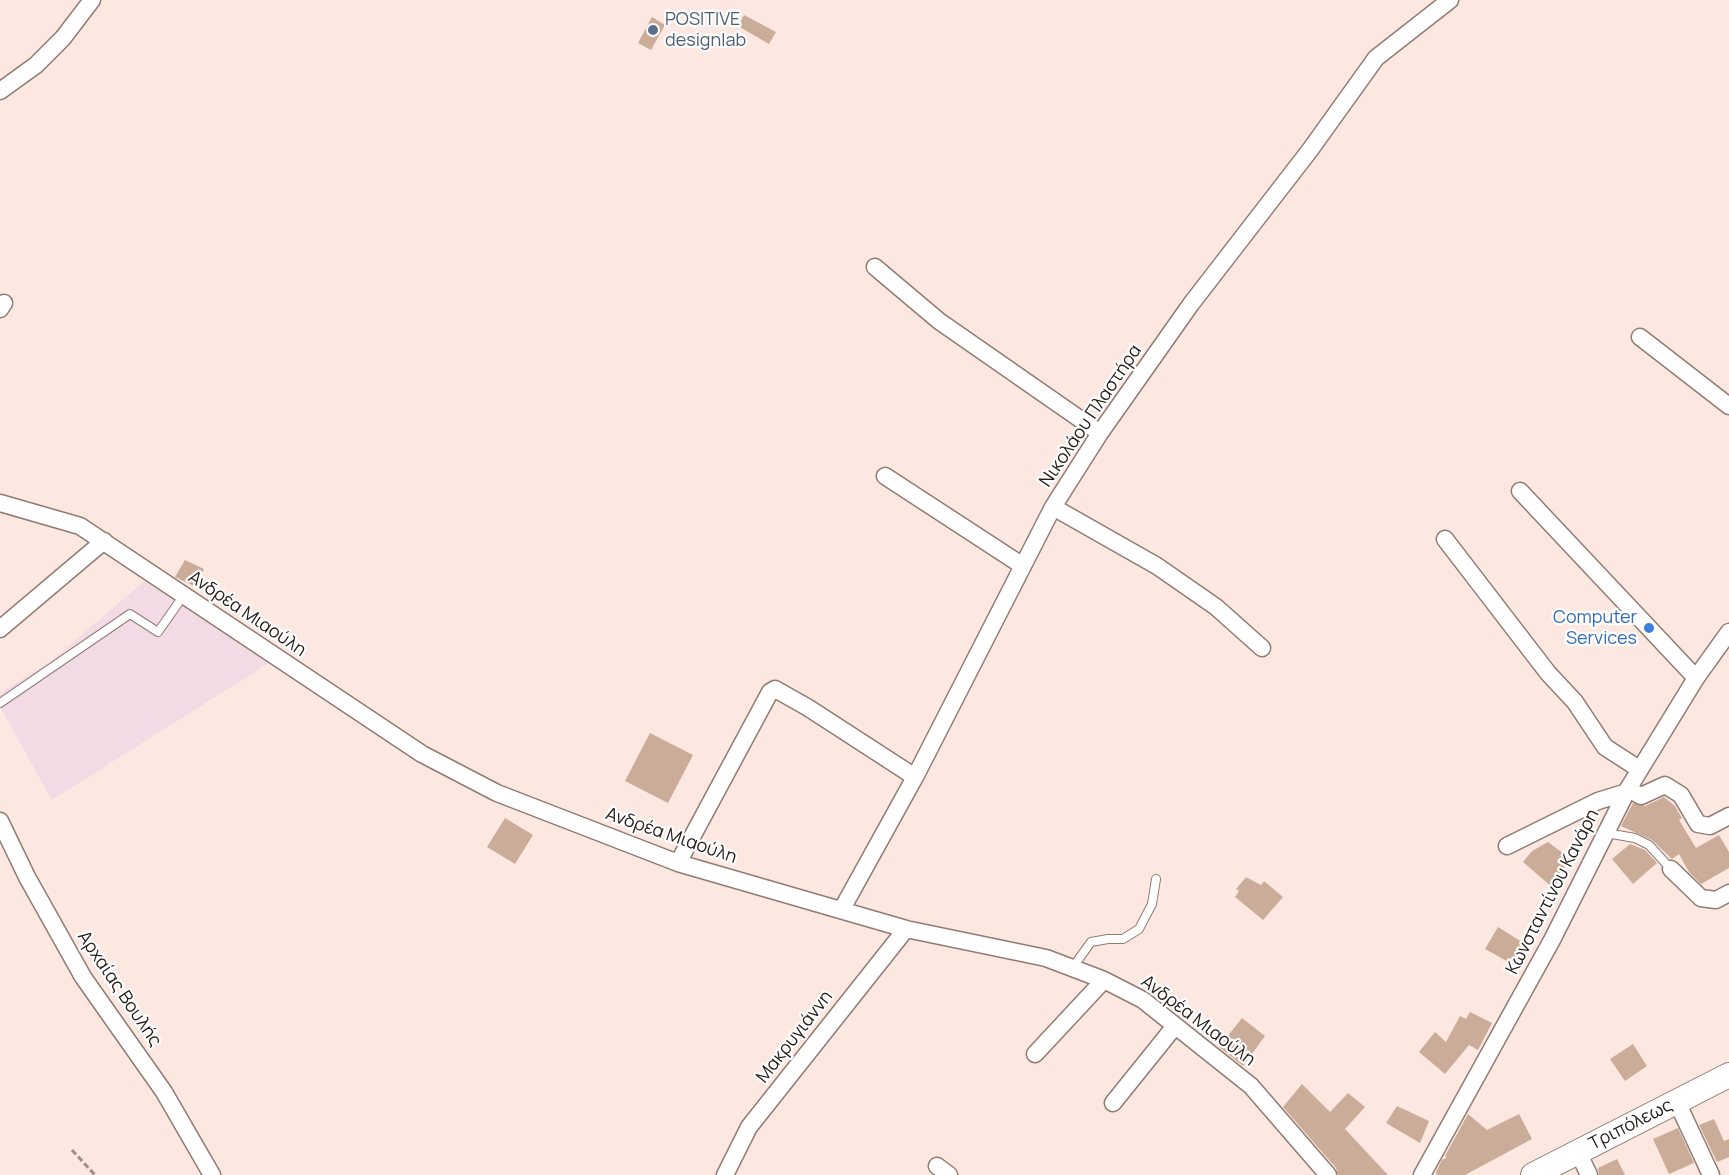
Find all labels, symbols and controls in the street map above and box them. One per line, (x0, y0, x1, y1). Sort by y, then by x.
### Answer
place label: POSITIVE designlab (665, 9, 746, 52)
marker: POSITIVE designlab (646, 23, 660, 37)
street label: Νικολάου Πλαστήρα (1035, 341, 1147, 491)
street label: Ανδρέα Μιαούλη (184, 567, 310, 661)
place label: Computer Services (1553, 607, 1637, 650)
marker: Computer Services (1642, 621, 1656, 635)
street label: Ανδρέα Μιαούλη (603, 803, 739, 869)
street label: Κωνσταντίνου Κανάρη (1502, 806, 1604, 978)
street label: Αρχαίας Βουλής (72, 927, 166, 1051)
street label: Ανδρέα Μιαούλη (1137, 971, 1259, 1071)
street label: Μακρυγιάννη (752, 987, 838, 1087)
street label: Τριπόλεως (1585, 1095, 1677, 1155)

